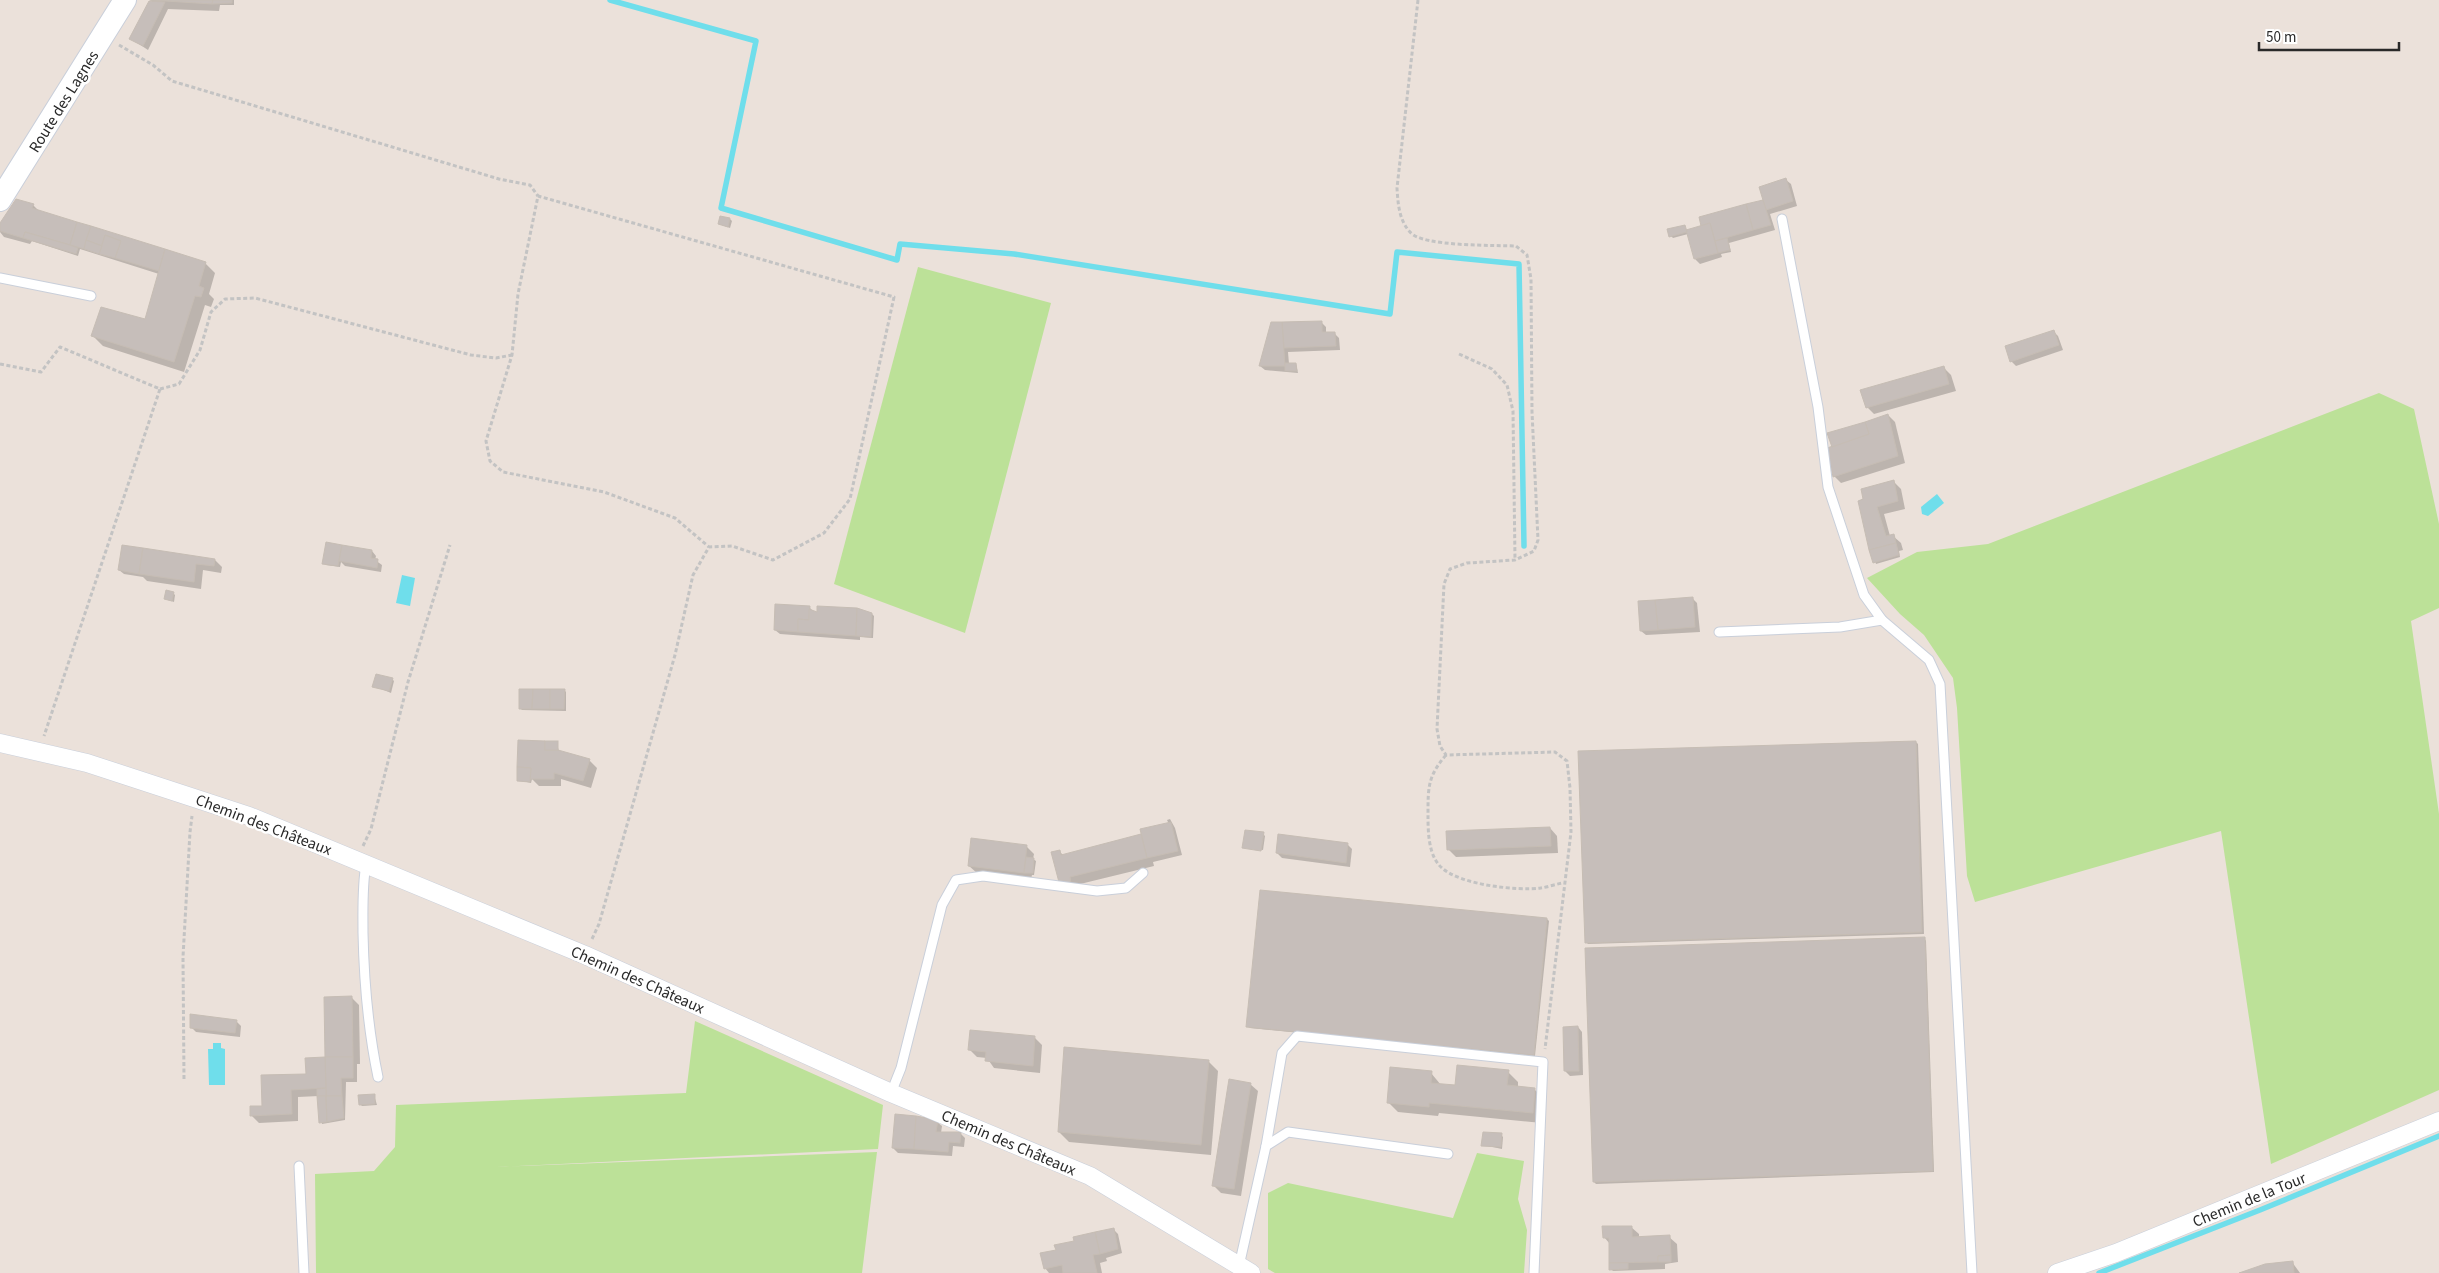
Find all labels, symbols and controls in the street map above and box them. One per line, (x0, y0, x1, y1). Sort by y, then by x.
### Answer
scale bar (2259, 20, 2399, 52)
text: 50 m (2266, 27, 2296, 48)
street label: Route des Lagnes (24, 46, 104, 157)
street label: Chemin des Châteaux (192, 789, 335, 861)
street label: Chemin des Châteaux (567, 941, 708, 1019)
street label: Chemin des Châteaux (938, 1105, 1079, 1181)
street label: Chemin de la Tour (2189, 1167, 2310, 1233)

